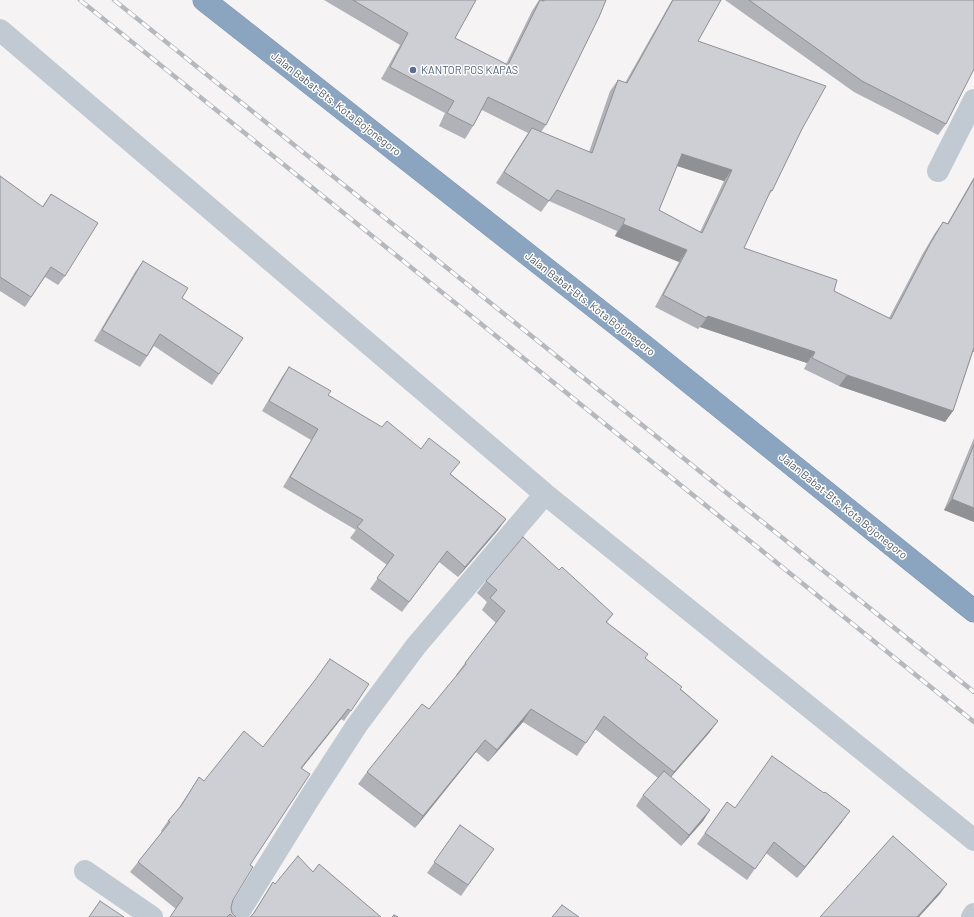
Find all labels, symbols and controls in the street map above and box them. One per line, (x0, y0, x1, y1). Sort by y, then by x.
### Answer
street label: Jalan Babat-Bts. Kota Bojonegoro (268, 49, 404, 159)
place label: KANTOR POS KAPAS (421, 63, 518, 77)
marker: KANTOR POS KAPAS (408, 65, 418, 75)
street label: Jalan Babat-Bts. Kota Bojonegoro (522, 249, 658, 359)
street label: Jalan Babat-Bts. Kota Bojonegoro (776, 450, 910, 562)

